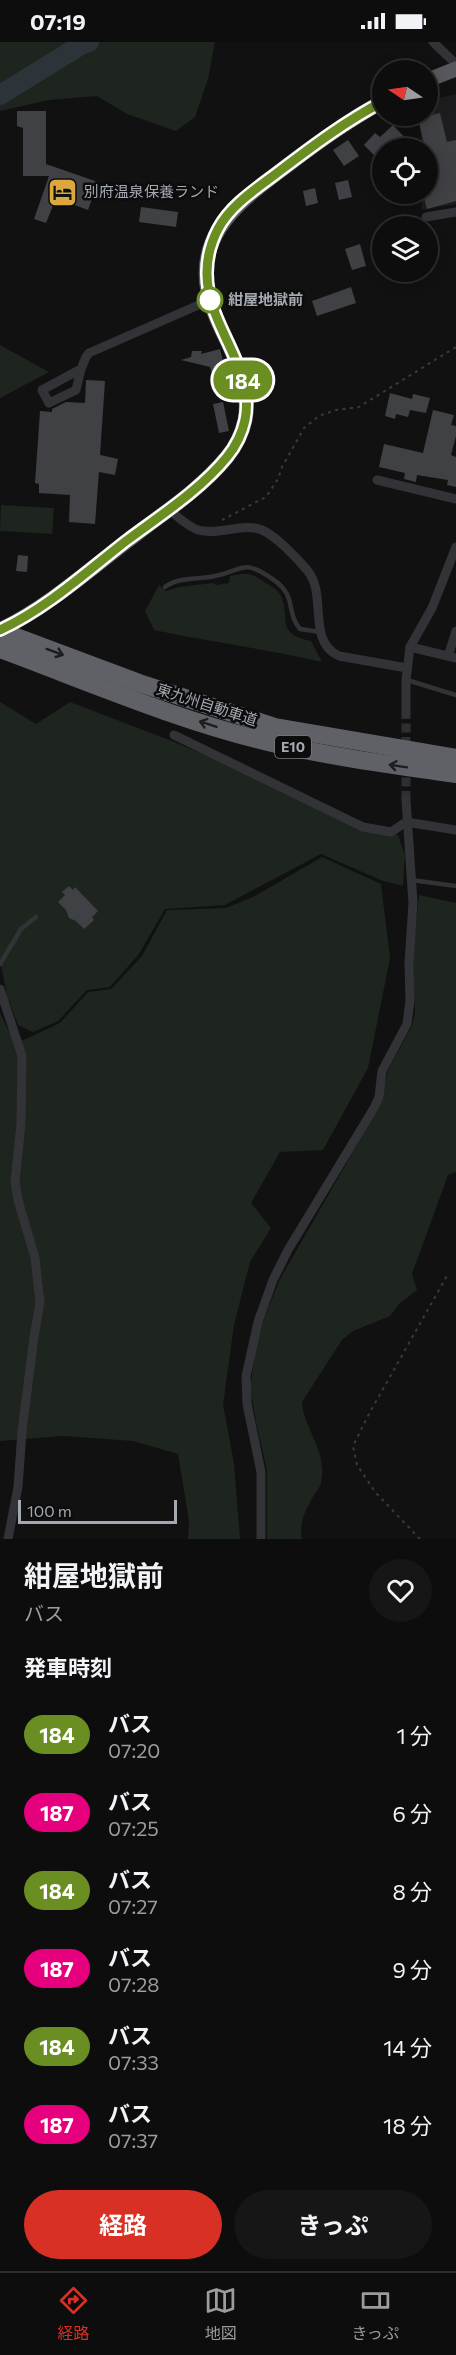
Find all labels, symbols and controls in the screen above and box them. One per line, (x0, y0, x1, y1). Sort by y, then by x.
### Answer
text: 07:19 (30, 8, 86, 35)
north arrow (372, 60, 438, 126)
map controls (372, 60, 438, 282)
button: locate (372, 138, 438, 204)
hotel icon: 別府温泉保養ランド (47, 176, 79, 208)
place label: 別府温泉保養ランド (84, 182, 219, 200)
button: layers (372, 216, 438, 282)
marker: 紺屋地獄前 (197, 287, 223, 313)
place label: 紺屋地獄前 (228, 290, 303, 308)
line badge: 184 (208, 360, 278, 400)
text: 184 (225, 368, 261, 393)
one-way arrow (45, 647, 64, 658)
street label: 東九州自動車道 (155, 679, 260, 729)
one-way arrow (199, 718, 218, 729)
road number: E10 (275, 736, 311, 758)
one-way arrow (389, 760, 409, 771)
scale bar (18, 1497, 177, 1524)
text: 100 m (27, 1501, 72, 1520)
text: 紺屋地獄前 (24, 1558, 164, 1592)
button: heart (369, 1559, 432, 1622)
text: バス (24, 1601, 64, 1625)
text: 発車時刻 (24, 1654, 112, 1681)
text: バス (108, 1710, 152, 1737)
text: 184 (39, 1722, 75, 1747)
text: 1 分 (396, 1722, 432, 1749)
text: 07:20 (108, 1738, 160, 1762)
text: バス (108, 1788, 152, 1815)
text: 187 (40, 1800, 74, 1825)
text: 6 分 (392, 1800, 432, 1827)
text: 07:25 (108, 1816, 159, 1840)
text: バス (108, 1866, 152, 1893)
text: 184 (39, 1878, 75, 1903)
text: 8 分 (392, 1878, 432, 1905)
text: 07:27 (108, 1894, 158, 1918)
text: バス (108, 1944, 152, 1971)
text: 187 (40, 1956, 74, 1981)
text: 9 分 (392, 1956, 432, 1983)
text: 07:28 (108, 1972, 159, 1996)
text: バス (108, 2022, 152, 2049)
text: 184 (39, 2034, 75, 2059)
text: 14 分 (383, 2034, 432, 2061)
text: 07:33 (108, 2050, 159, 2074)
text: バス (108, 2100, 152, 2127)
text: 187 (40, 2112, 74, 2137)
text: 18 分 (383, 2112, 432, 2139)
text: 07:37 (108, 2128, 158, 2152)
button: 経路 (24, 2190, 222, 2259)
button: きっぷ (234, 2190, 432, 2259)
tab: 経路 (57, 2284, 90, 2344)
tab: 地図 (204, 2284, 237, 2344)
tab: きっぷ (352, 2284, 399, 2344)

